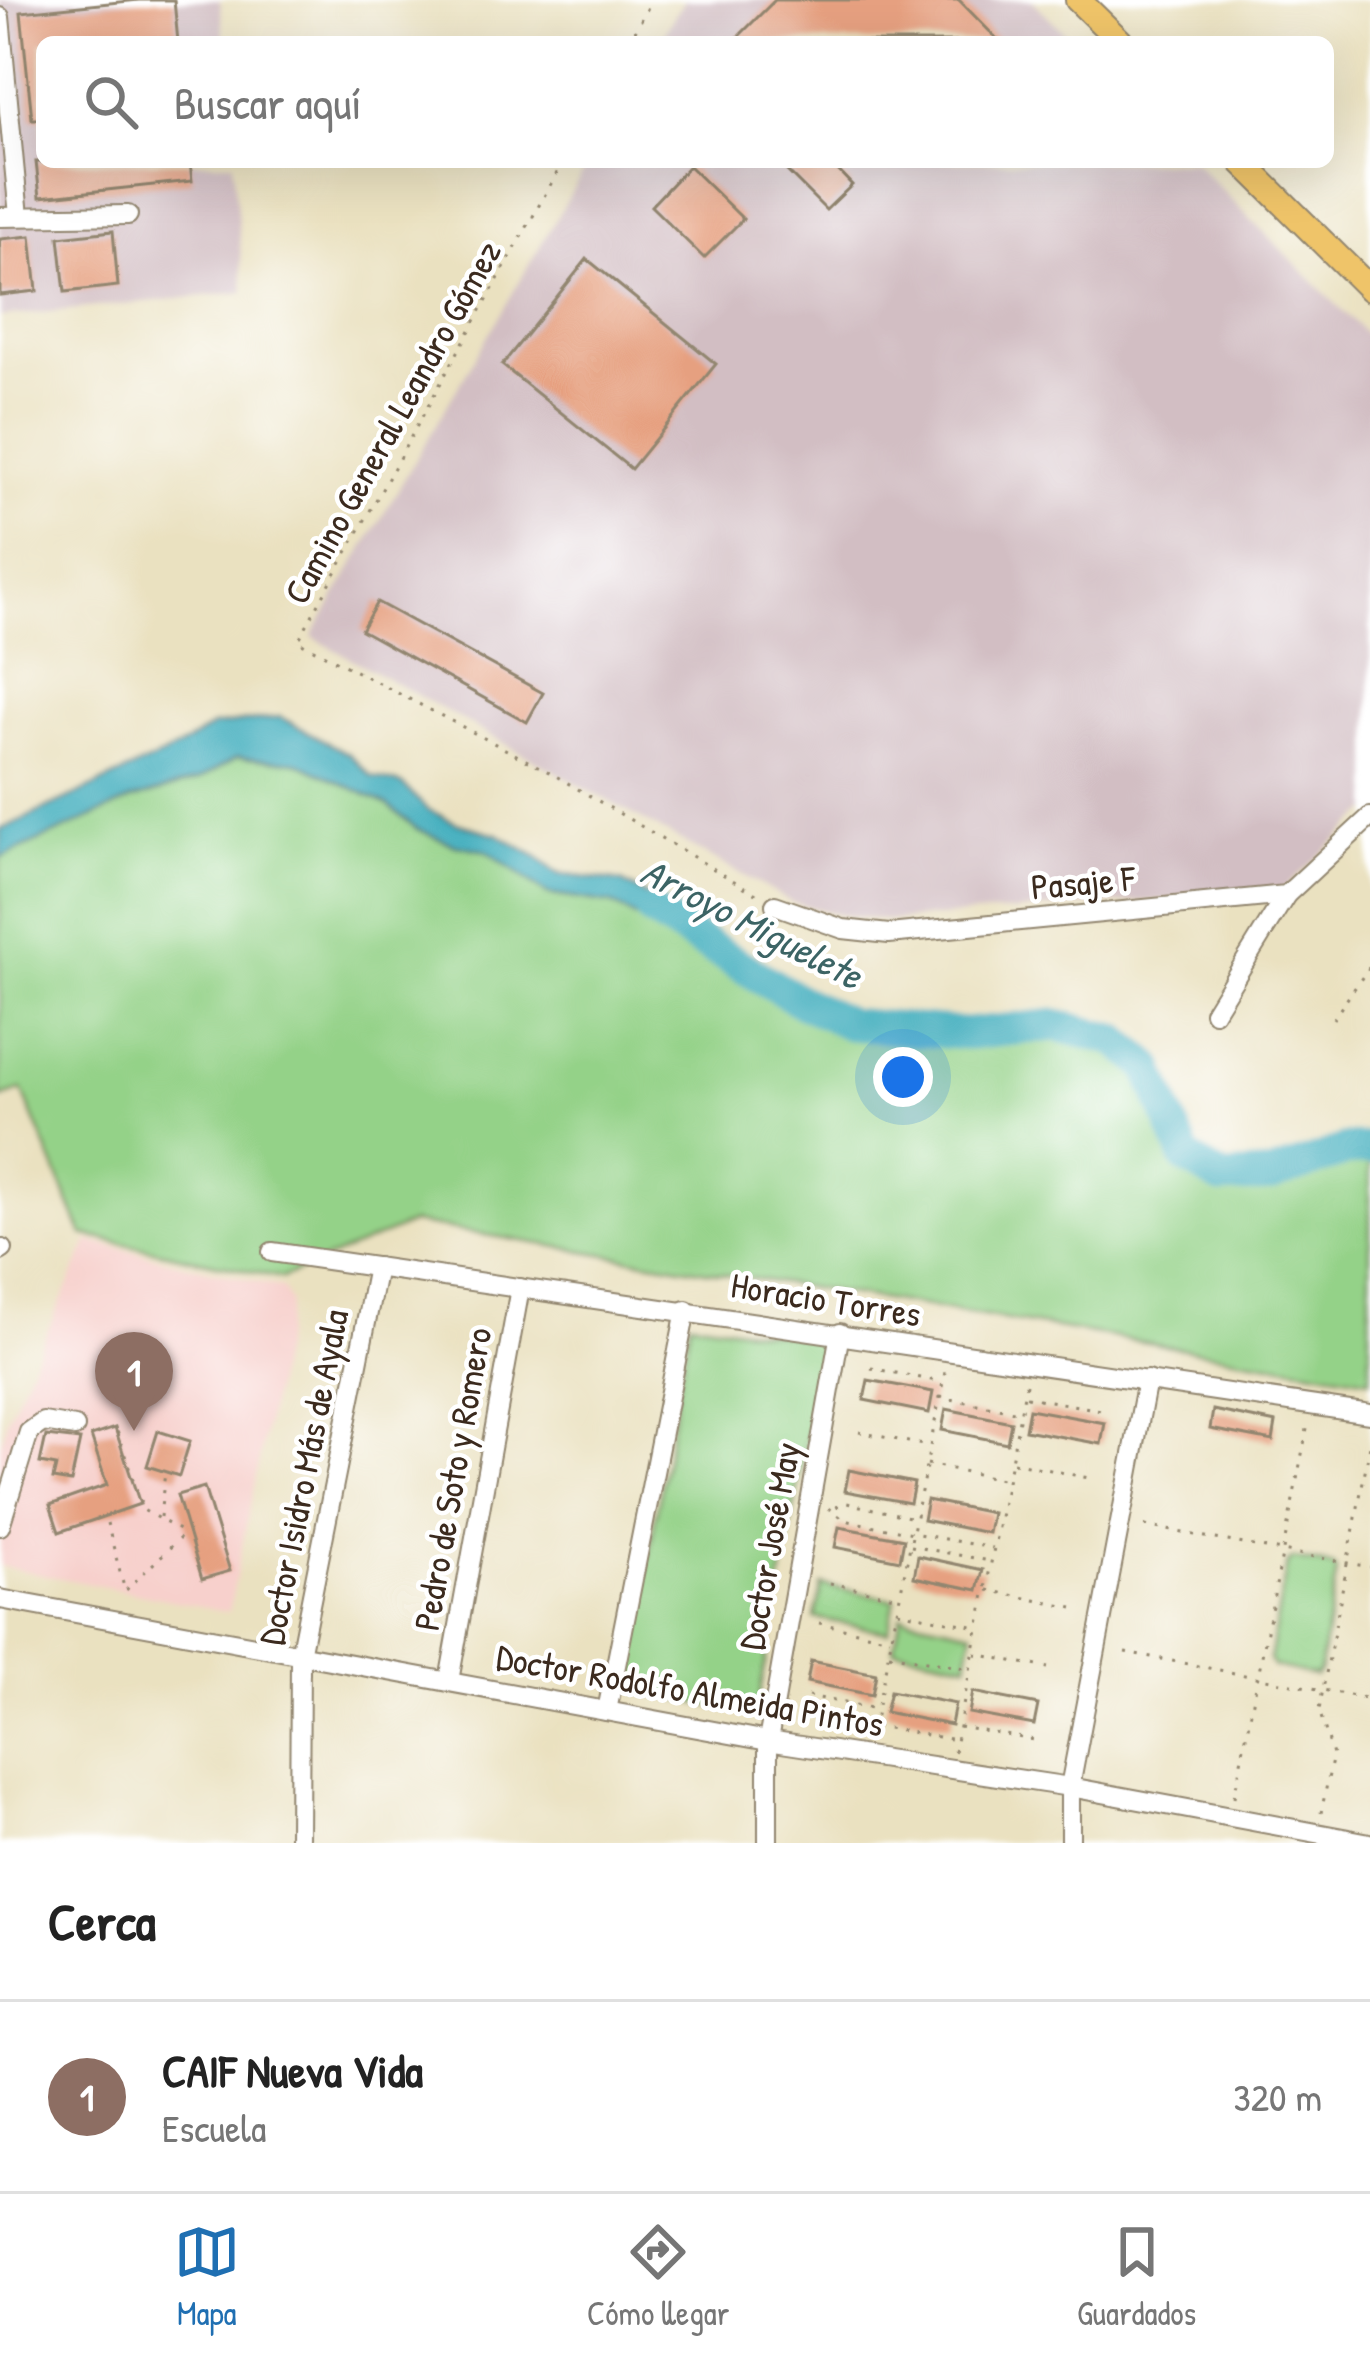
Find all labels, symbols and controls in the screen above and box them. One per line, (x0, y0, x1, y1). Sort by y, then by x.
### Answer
search box (36, 36, 1334, 168)
icon: search (78, 69, 144, 135)
text: Buscar aquí (174, 72, 361, 133)
street label: Camino General Leandro Gómez (271, 231, 512, 612)
water label: Arroyo Miguelete (632, 844, 873, 1002)
street label: Pasaje F (1029, 852, 1138, 910)
your location (873, 1047, 933, 1107)
street label: Horacio Torres (728, 1259, 924, 1338)
street label: Doctor Isidro Más de Ayala (246, 1305, 359, 1649)
street label: Pedro de Soto y Romero (401, 1324, 502, 1634)
pin: 1 (95, 1332, 173, 1431)
street label: Doctor José May (726, 1438, 811, 1653)
street label: Doctor Rodolfo Almeida Pintos (493, 1631, 887, 1748)
text: Cerca (48, 1887, 156, 1956)
text: CAIF Nueva Vida (162, 2040, 423, 2101)
text: 1 (80, 2070, 94, 2123)
text: 320 m (1233, 2070, 1322, 2123)
text: Escuela (162, 2101, 266, 2154)
tab: Mapa (174, 2219, 240, 2335)
tab: Cómo llegar (587, 2219, 730, 2335)
tab: Guardados (1077, 2219, 1196, 2335)

